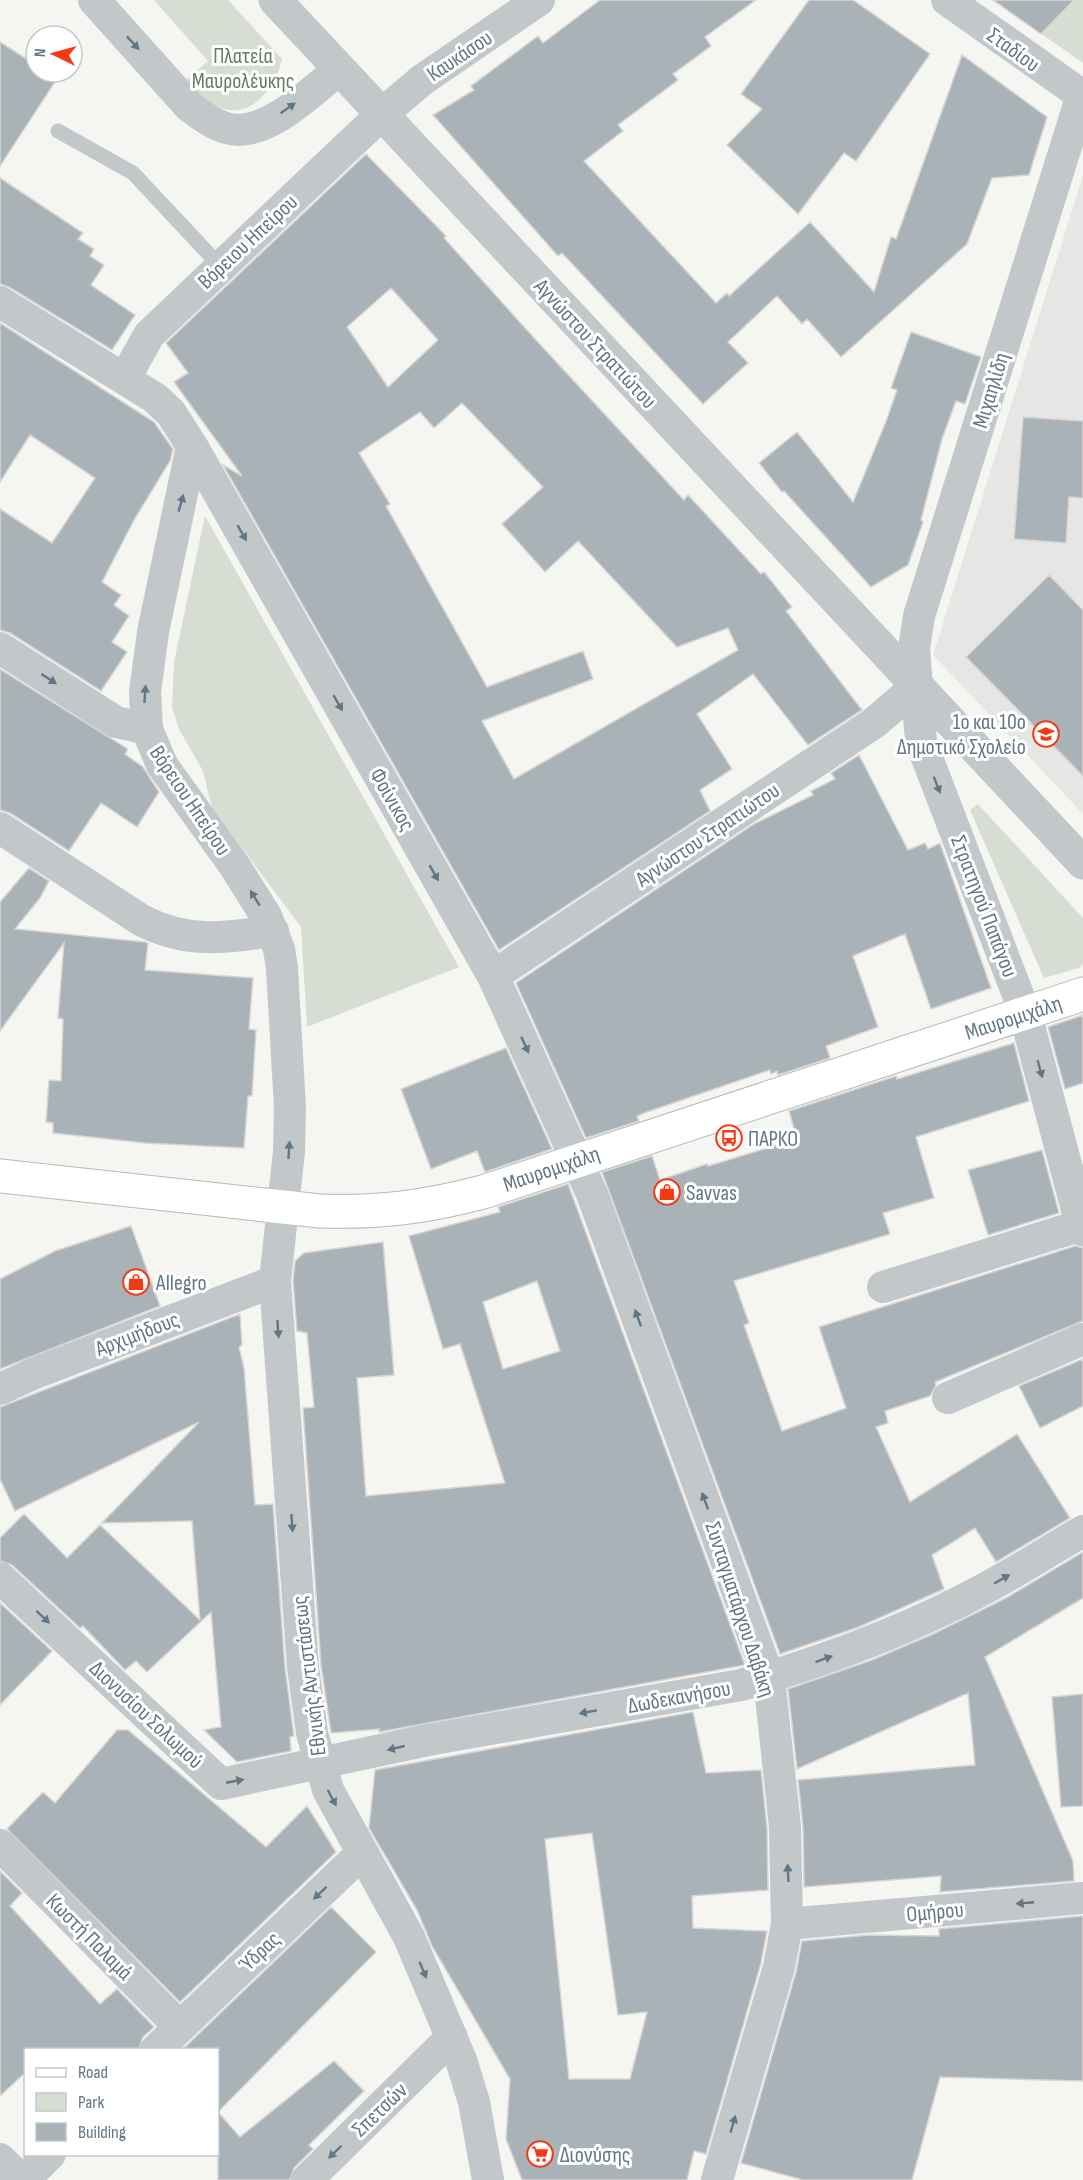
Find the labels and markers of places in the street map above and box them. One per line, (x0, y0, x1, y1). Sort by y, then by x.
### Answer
place label: 1ο και 10ο Δημοτικό Σχολείο (897, 709, 1026, 761)
school or university icon: 1ο και 10ο Δημοτικό Σχολείο (1031, 719, 1061, 749)
bus stop icon: ΠΑΡΚΟ (714, 1123, 744, 1153)
place label: ΠΑΡΚΟ (748, 1126, 798, 1153)
shop icon: Savvas (652, 1177, 682, 1207)
place label: Savvas (686, 1180, 737, 1207)
shop icon: Allegro (121, 1267, 151, 1297)
place label: Allegro (155, 1270, 207, 1297)
supermarket icon: Διονύσης (525, 2139, 555, 2169)
place label: Διονύσης (560, 2142, 630, 2169)

